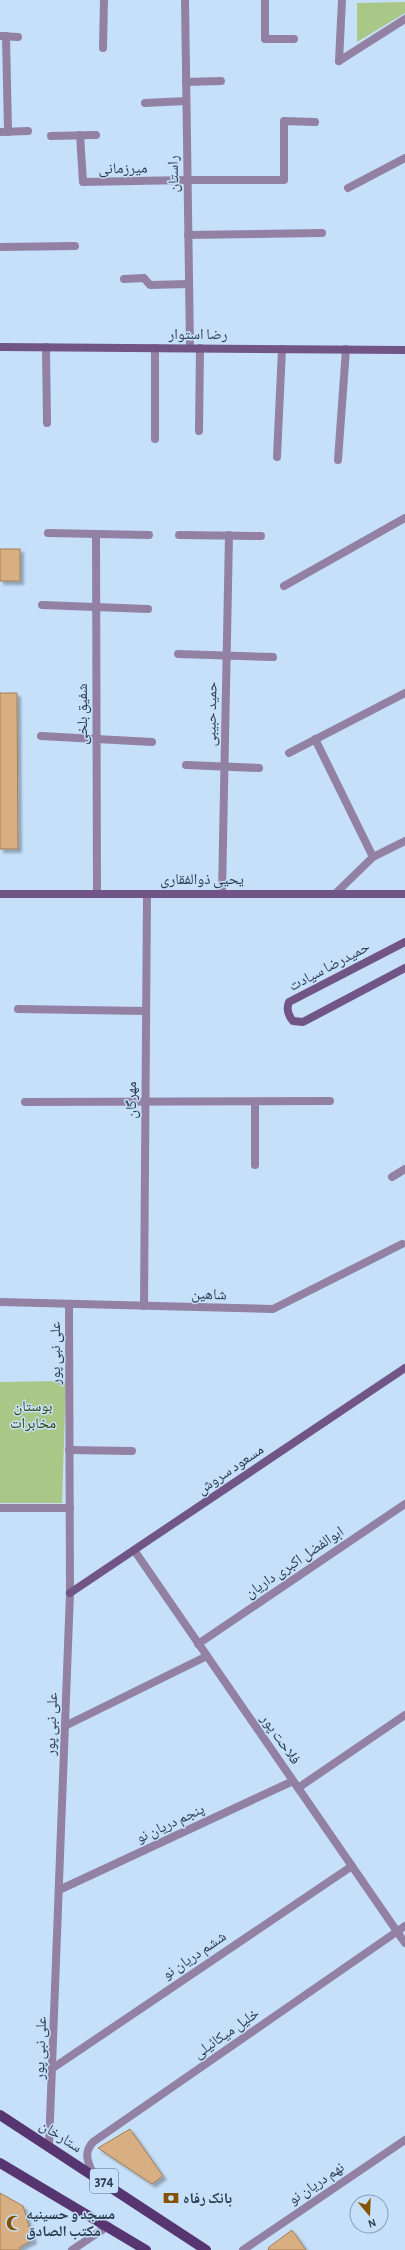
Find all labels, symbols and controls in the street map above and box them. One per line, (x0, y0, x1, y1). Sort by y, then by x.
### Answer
street label: راستان (166, 155, 183, 193)
street label: میرزمانی (98, 161, 148, 178)
street label: رضا استوار (167, 327, 228, 343)
street label: حمید حبیبی (203, 681, 222, 747)
street label: شفیق بلخی (75, 683, 92, 745)
street label: یحیی ذوالفقاری (160, 872, 244, 889)
street label: حمیدرضا سیادت (286, 939, 373, 995)
street label: مهرگان (124, 1081, 141, 1119)
street label: شاهین (191, 1287, 227, 1304)
street label: علی نبی پور (48, 1321, 65, 1386)
park label: بوستان مخابرات (10, 1399, 56, 1432)
street label: مسعود سروش (194, 1442, 268, 1499)
street label: ابوالفضل اکبری داریان (242, 1524, 347, 1603)
street label: علی نبی پور (43, 1692, 62, 1757)
street label: فلاحت پور (256, 1711, 303, 1768)
street label: پنجم دریان‌ نو (134, 1801, 207, 1848)
street label: ششم دریان نو (160, 1929, 230, 1984)
street label: خلیل میکائیلی (191, 2005, 263, 2063)
street label: علی نبی پور (32, 2016, 51, 2081)
street label: ستارخان (36, 2117, 85, 2157)
street label: نهم دریان نو (286, 2159, 348, 2209)
road number: 374 (90, 2169, 118, 2193)
bank icon: بانک رفاه (162, 2189, 180, 2207)
place label: بانک رفاه (183, 2191, 232, 2207)
north arrow (349, 2194, 389, 2234)
place label: مسجد و حسینیه مکتب الصادق (26, 2207, 115, 2240)
mosque icon: مسجد و حسینیه مکتب الصادق (5, 2214, 23, 2232)
text: N (367, 2217, 378, 2229)

